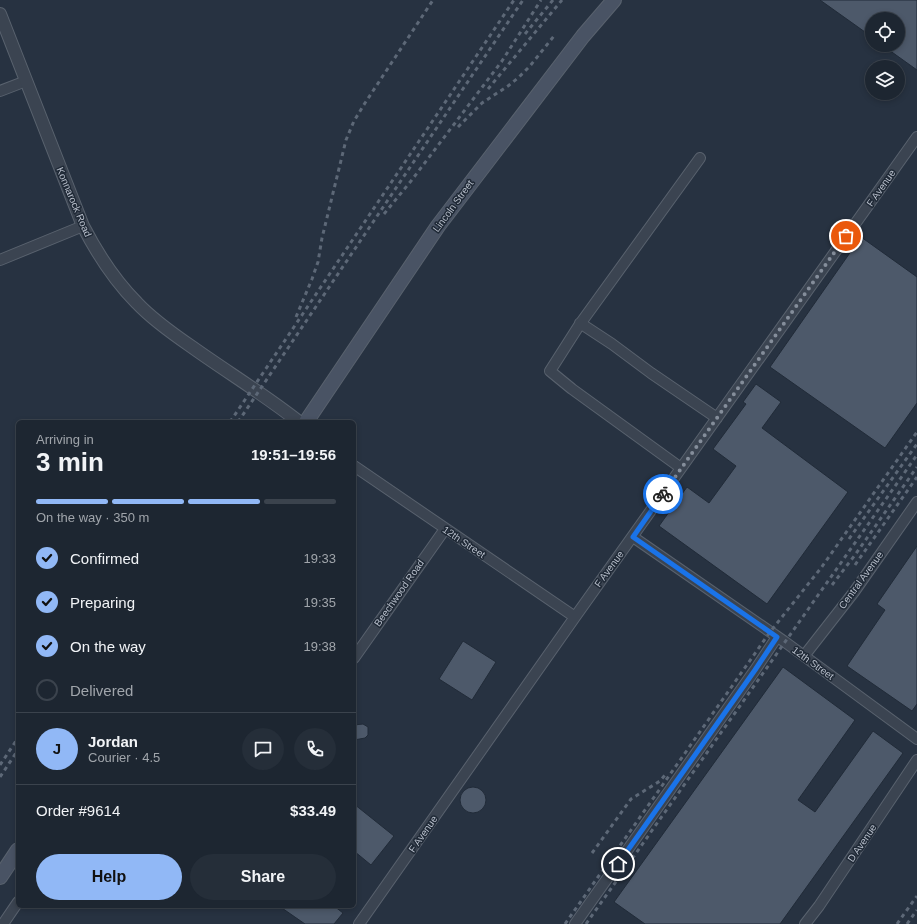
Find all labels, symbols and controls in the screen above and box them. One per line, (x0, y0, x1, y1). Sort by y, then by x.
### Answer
map controls (865, 12, 905, 100)
button: locate (865, 12, 905, 52)
button: layers (865, 60, 905, 100)
street label: Konnarock Road (54, 166, 94, 238)
street label: F Avenue (864, 167, 898, 208)
street label: Lincoln Street (431, 178, 476, 234)
pin (829, 219, 863, 253)
icon: bag (835, 225, 857, 247)
text: Arriving in (36, 432, 94, 447)
text: 19:51–19:56 (251, 446, 336, 463)
text: 3 min (36, 447, 104, 477)
courier (643, 474, 683, 514)
icon: bike (652, 483, 674, 505)
text: On the way · 350 m (36, 510, 149, 525)
street label: 12th Street (441, 524, 488, 560)
icon: check (36, 547, 58, 569)
street label: F Avenue (592, 548, 626, 589)
street label: Central Avenue (837, 549, 886, 611)
text: Confirmed (70, 550, 139, 567)
text: 19:33 (303, 551, 336, 566)
street label: Beechwood Road (372, 558, 426, 628)
icon: check (36, 591, 58, 613)
text: Preparing (70, 594, 135, 611)
text: 19:35 (303, 595, 336, 610)
icon: check (36, 635, 58, 657)
text: On the way (70, 638, 146, 655)
text: 19:38 (303, 639, 336, 654)
street label: 12th Street (790, 644, 836, 682)
text: Delivered (70, 682, 133, 699)
button: chat (242, 728, 284, 770)
button: phone (294, 728, 336, 770)
text: Jordan (88, 733, 138, 750)
text: J (53, 740, 61, 757)
text: Courier · 4.5 (88, 750, 160, 765)
text: Order #9614 (36, 802, 120, 819)
text: $33.49 (290, 802, 336, 819)
street label: F Avenue (406, 813, 440, 854)
street label: D Avenue (845, 822, 879, 864)
pin (601, 847, 635, 881)
icon: home (607, 853, 629, 875)
button: Help (36, 854, 182, 900)
button: Share (190, 854, 336, 900)

